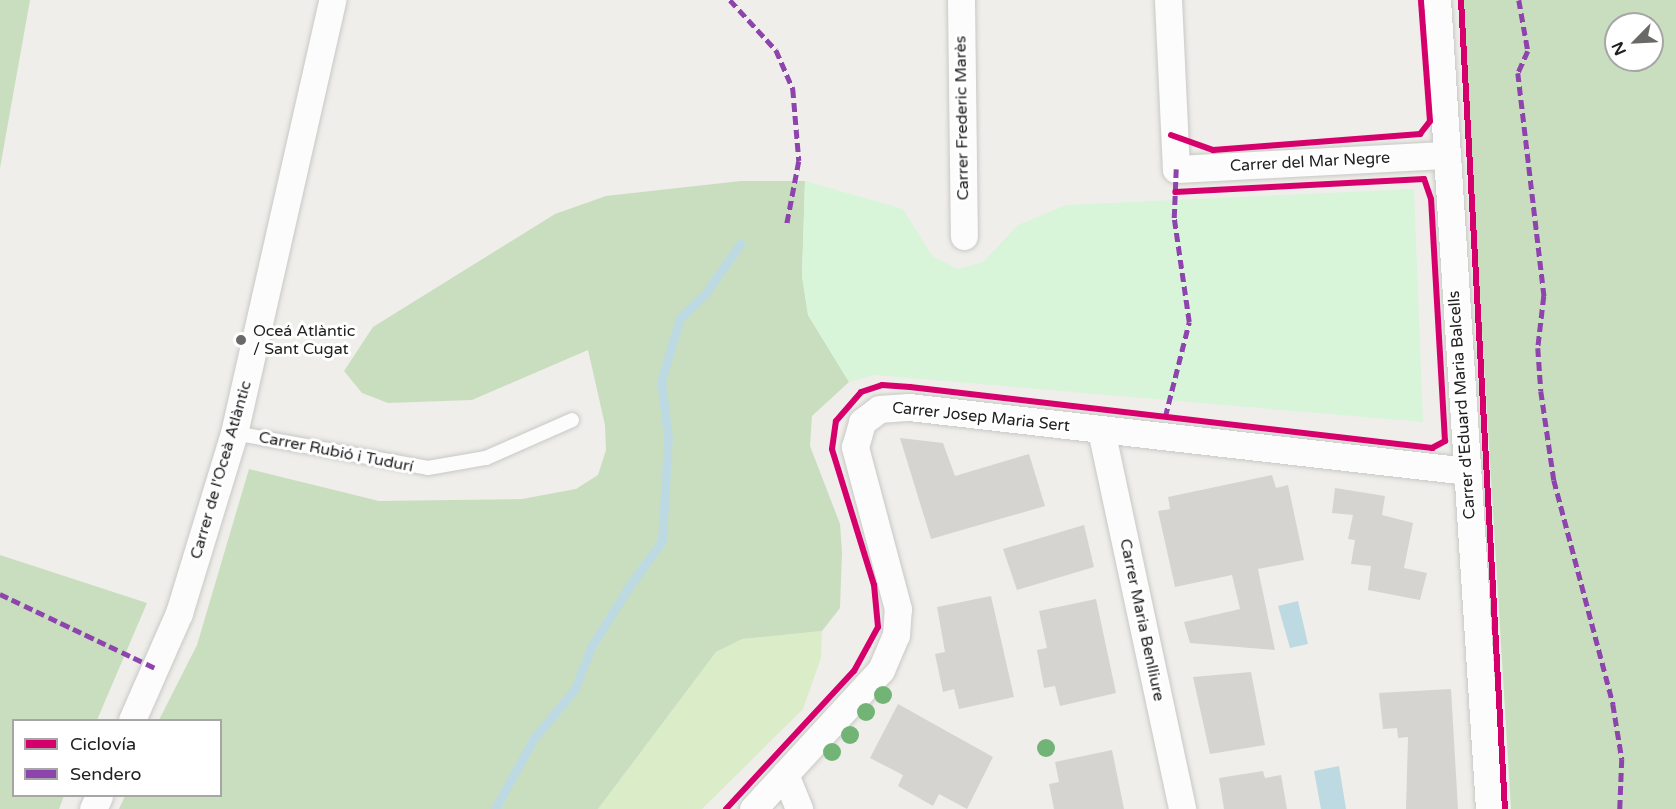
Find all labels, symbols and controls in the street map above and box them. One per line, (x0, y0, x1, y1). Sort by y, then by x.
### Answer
north arrow (1604, 12, 1664, 72)
street label: Carrer Frederic Marès (951, 35, 973, 201)
text: N (1608, 39, 1631, 58)
street label: Carrer del Mar Negre (1229, 148, 1391, 176)
street label: Carrer d'Eduard Maria Balcells (1444, 290, 1480, 520)
place label: Oceá Atlàntic / Sant Cugat (253, 321, 355, 359)
marker: Oceá Atlàntic / Sant Cugat (234, 333, 248, 347)
street label: Carrer de l'Oceà Atlàntic (186, 379, 256, 561)
street label: Carrer Josep Maria Sert (891, 398, 1071, 436)
street label: Carrer Rubió i Tudurí (257, 428, 415, 476)
street label: Carrer Maria Benlliure (1115, 537, 1169, 703)
legend (12, 719, 222, 797)
text: Ciclovía (70, 733, 136, 755)
text: Sendero (70, 763, 141, 785)

